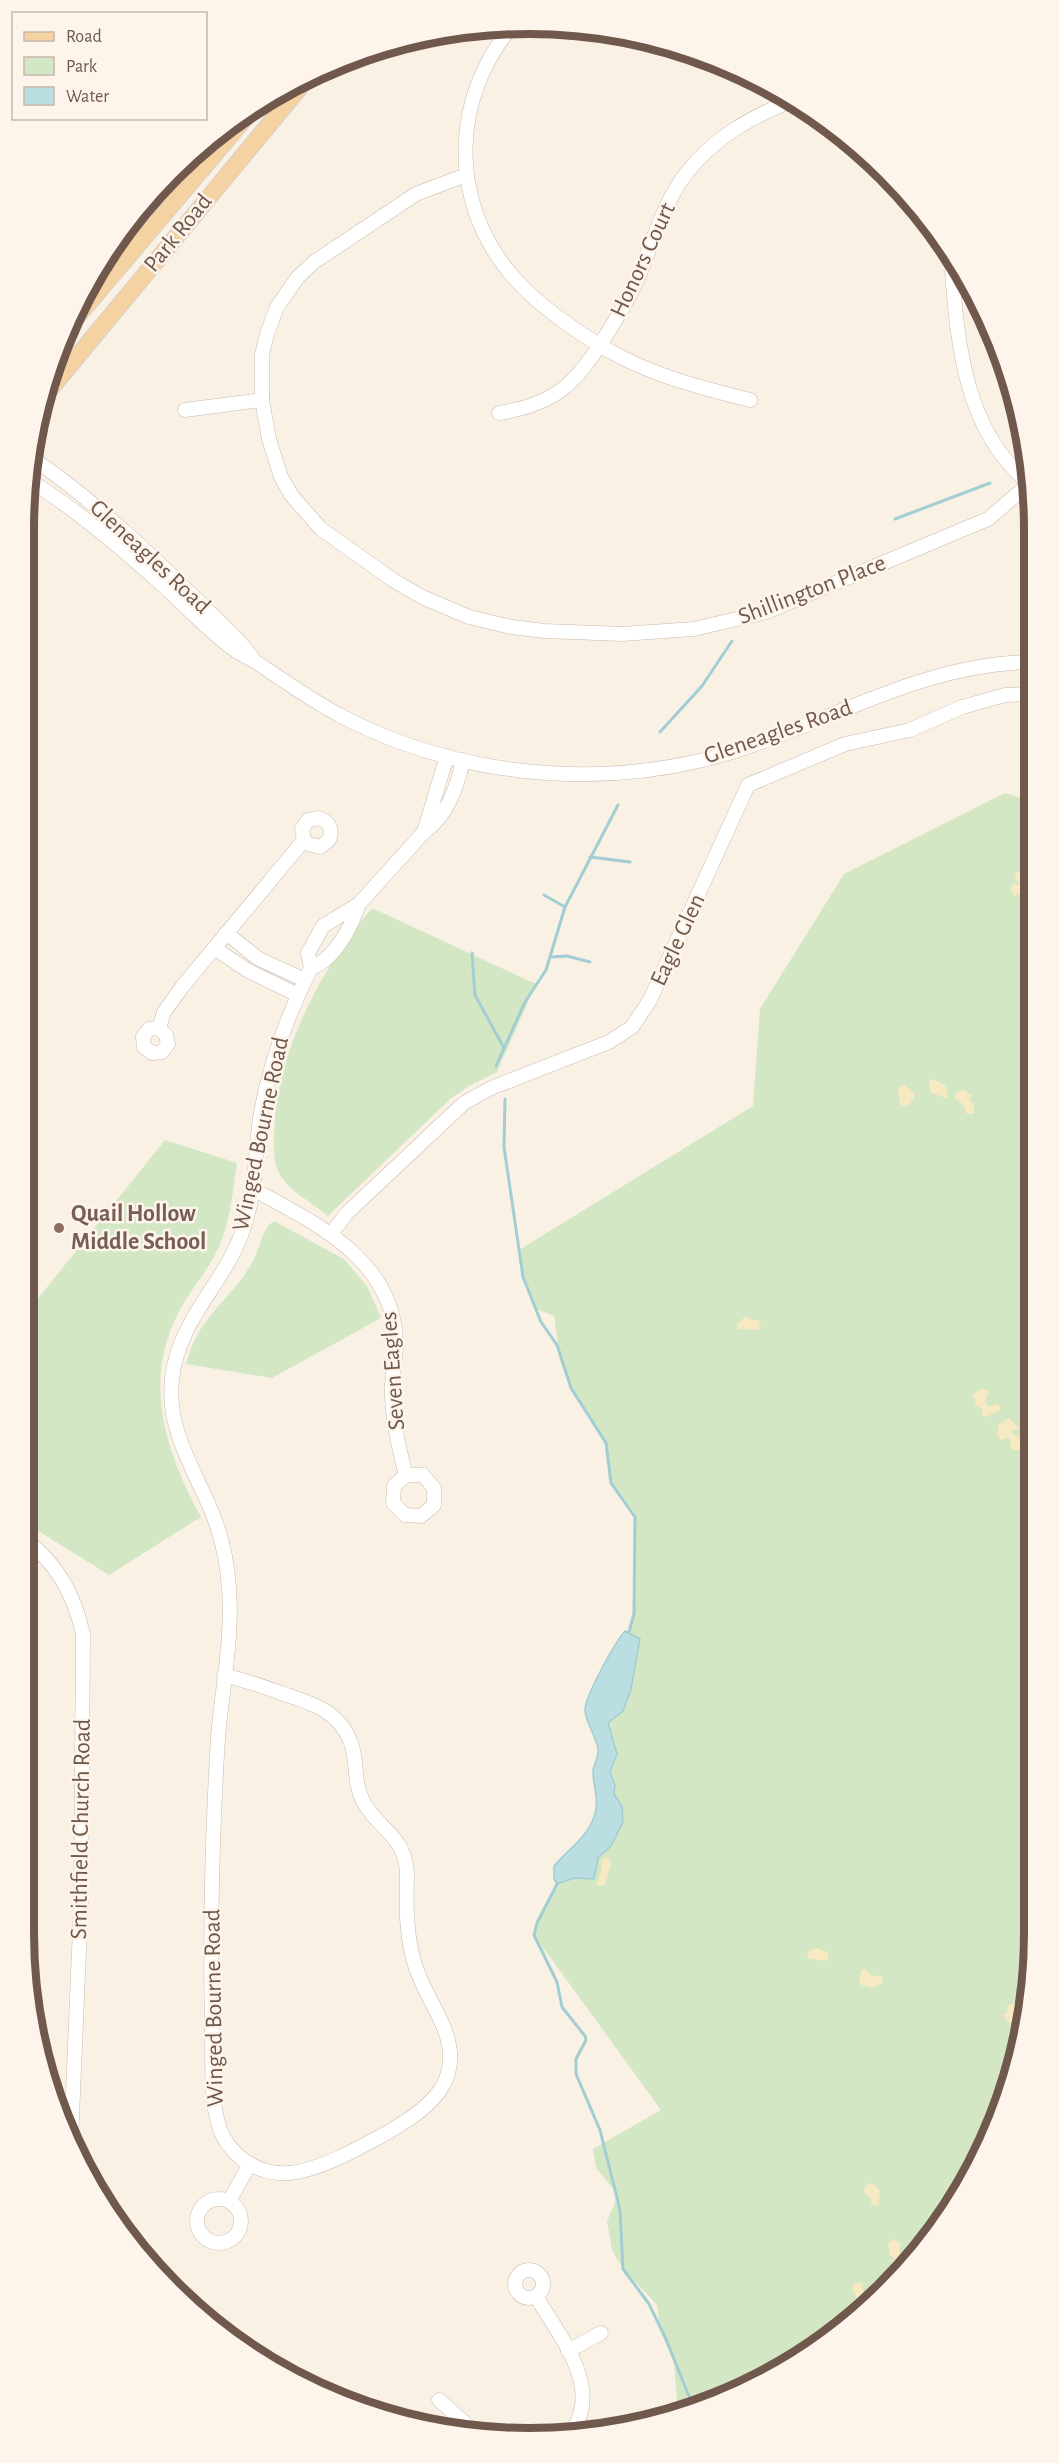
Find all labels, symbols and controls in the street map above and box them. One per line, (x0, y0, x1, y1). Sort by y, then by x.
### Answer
legend (12, 12, 207, 120)
text: Road (66, 28, 102, 46)
text: Park (66, 58, 98, 76)
text: Water (66, 88, 109, 106)
street label: Park Road (139, 189, 217, 277)
street label: Honors Court (606, 199, 680, 321)
street label: Gleneagles Road (85, 495, 215, 619)
street label: Shillington Place (735, 551, 889, 629)
street label: Gleneagles Road (701, 695, 855, 769)
street label: Eagle Glen (646, 890, 710, 990)
street label: Winged Bourne Road (229, 1035, 293, 1233)
place label: Quail Hollow Middle School (71, 1202, 206, 1254)
marker: Quail Hollow Middle School (52, 1221, 66, 1235)
street label: Seven Eagles (377, 1311, 409, 1431)
street label: Smithfield Church Road (67, 1718, 95, 1940)
street label: Winged Bourne Road (200, 1909, 228, 2107)

